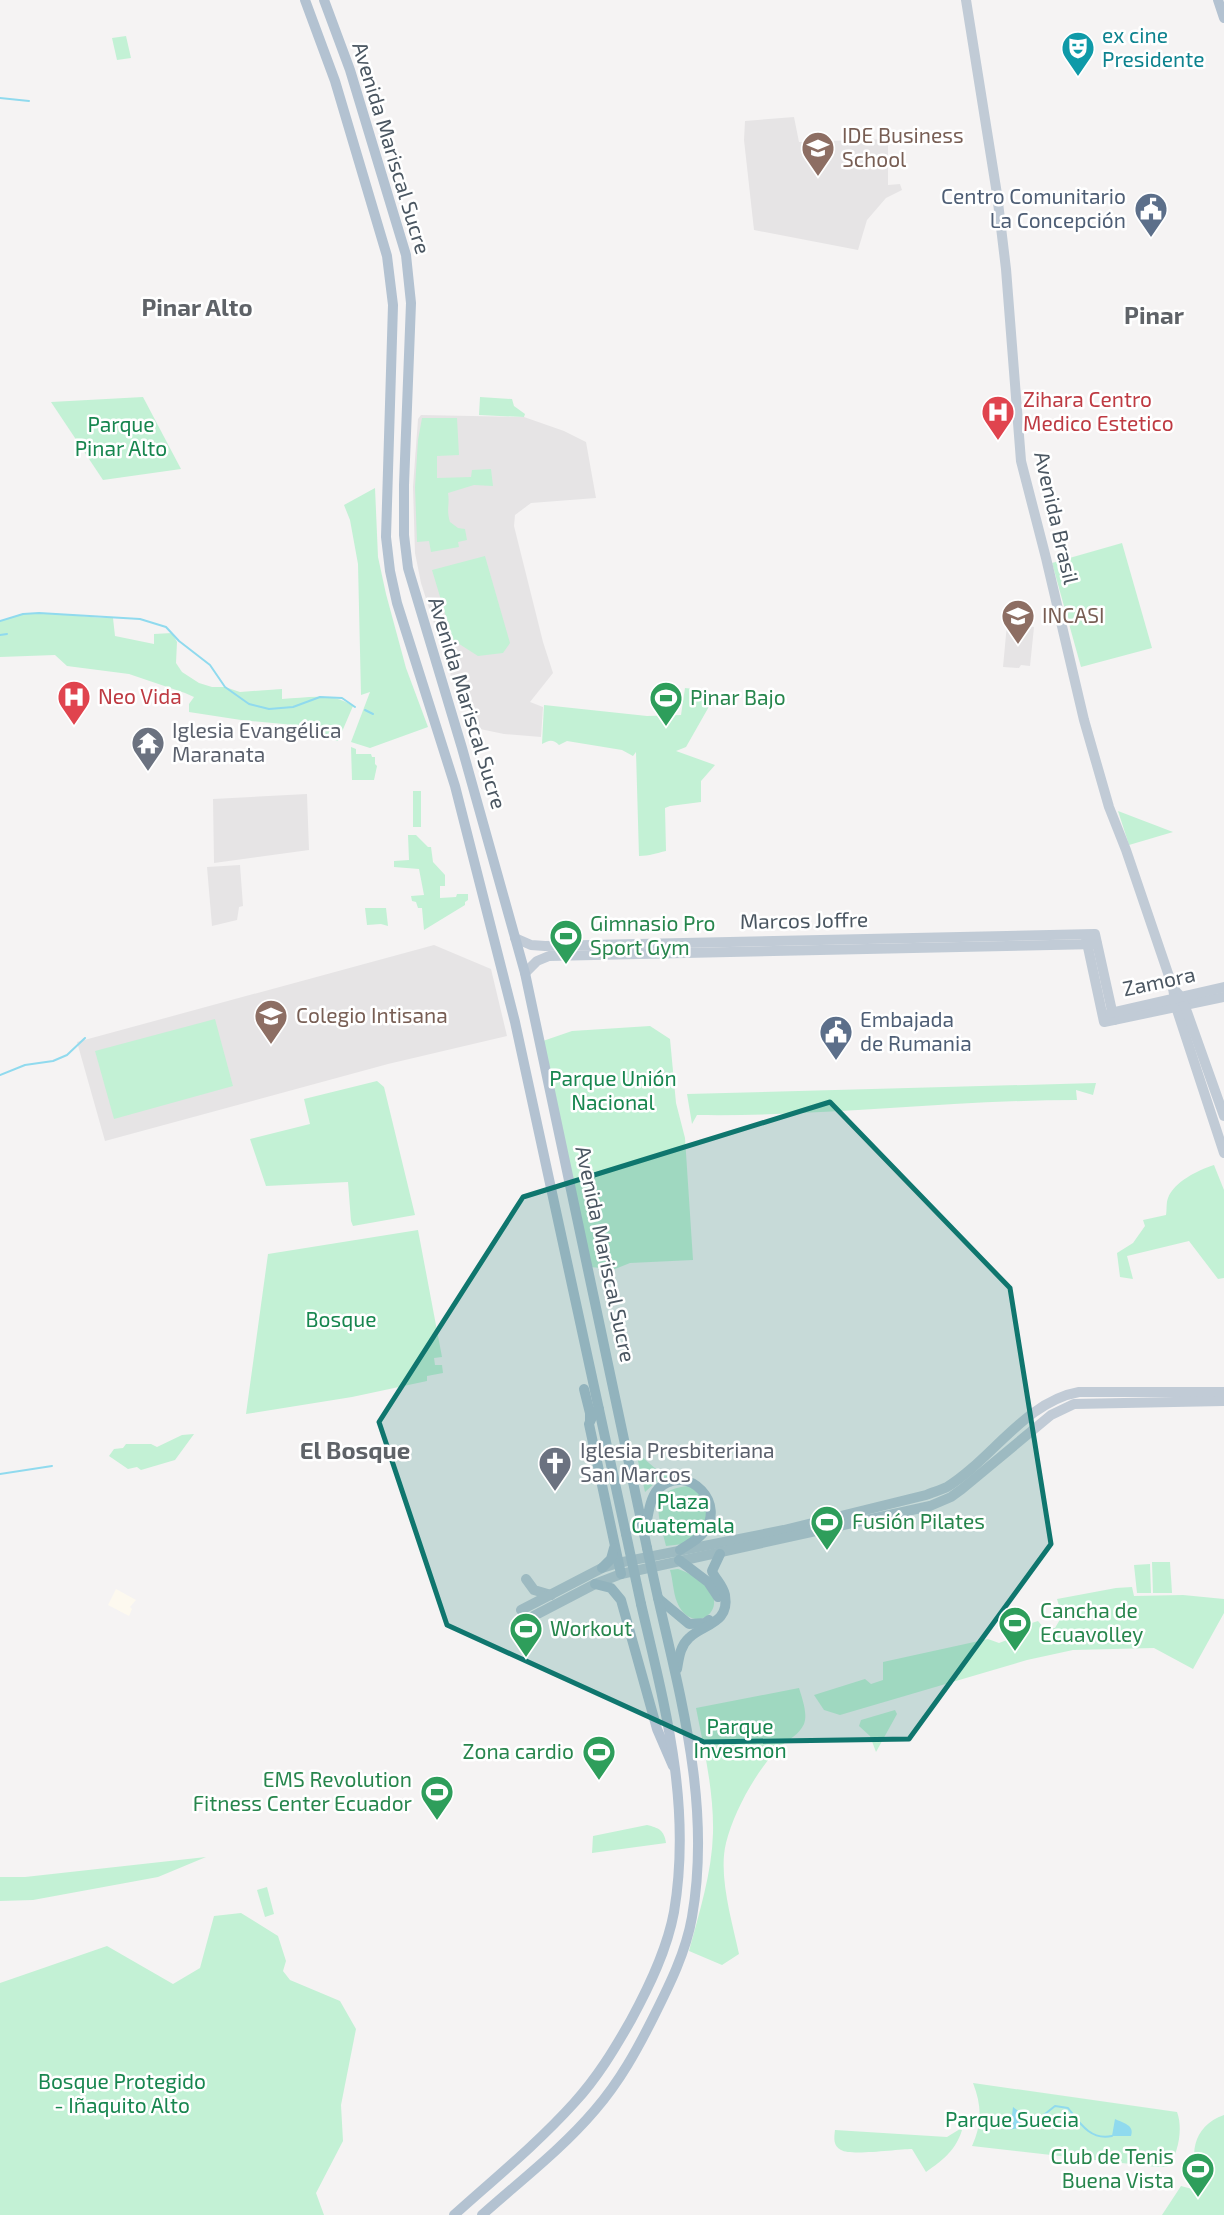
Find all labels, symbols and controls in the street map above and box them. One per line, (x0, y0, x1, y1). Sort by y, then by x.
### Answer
place label: ex cine Presidente (1102, 22, 1204, 71)
theatre icon: ex cine Presidente (1059, 29, 1097, 78)
street label: Avenida Mariscal Sucre (348, 38, 437, 257)
place label: IDE Business School (842, 122, 964, 171)
school or university icon: IDE Business School (799, 129, 837, 178)
place label: Centro Comunitario La Concepción (941, 183, 1126, 232)
public building icon: Centro Comunitario La Concepción (1132, 190, 1170, 239)
district label: Pinar Alto (141, 292, 253, 321)
district label: Pinar (1124, 300, 1185, 329)
place label: Zihara Centro Medico Estetico (1023, 386, 1174, 435)
hospital icon: Zihara Centro Medico Estetico (979, 393, 1017, 442)
park label: Parque Pinar Alto (75, 411, 167, 460)
street label: Avenida Brasil (1030, 449, 1085, 587)
street label: Avenida Mariscal Sucre (424, 593, 513, 812)
school or university icon: INCASI (999, 597, 1037, 646)
place label: INCASI (1042, 602, 1105, 627)
hospital icon: Neo Vida (55, 678, 93, 727)
sports icon: Pinar Bajo (647, 679, 685, 728)
place label: Neo Vida (98, 683, 182, 708)
place label: Pinar Bajo (690, 684, 786, 710)
place label: Iglesia Evangélica Maranata (172, 717, 342, 766)
temple icon: Iglesia Evangélica Maranata (129, 724, 167, 773)
street label: Marcos Joffre (740, 906, 868, 933)
place label: Gimnasio Pro Sport Gym (590, 910, 715, 959)
sports icon: Gimnasio Pro Sport Gym (547, 917, 585, 966)
street label: Zamora (1120, 961, 1197, 1000)
school or university icon: Colegio Intisana (252, 997, 290, 1046)
place label: Colegio Intisana (296, 1002, 448, 1027)
place label: Embajada de Rumania (860, 1006, 972, 1055)
public building icon: Embajada de Rumania (817, 1013, 855, 1062)
park label: Parque Unión Nacional (549, 1065, 677, 1114)
street label: Avenida Mariscal Sucre (571, 1143, 642, 1364)
park label: Bosque (306, 1306, 376, 1331)
district label: El Bosque (300, 1435, 410, 1464)
place label: Iglesia Presbiteriana San Marcos (580, 1437, 775, 1486)
church icon: Iglesia Presbiteriana San Marcos (536, 1444, 574, 1493)
park label: Plaza Guatemala (631, 1488, 735, 1537)
sports icon: Fusión Pilates (808, 1503, 846, 1552)
place label: Fusión Pilates (852, 1508, 985, 1533)
place label: Cancha de Ecuavolley (1040, 1597, 1143, 1646)
sports icon: Cancha de Ecuavolley (996, 1604, 1034, 1653)
sports icon: Workout (507, 1610, 545, 1659)
place label: Workout (550, 1615, 632, 1640)
park label: Parque Invesmon (693, 1713, 787, 1762)
sports icon: Zona cardio (580, 1733, 618, 1782)
place label: Zona cardio (463, 1738, 574, 1763)
place label: EMS Revolution Fitness Center Ecuador (193, 1766, 413, 1815)
sports icon: EMS Revolution Fitness Center Ecuador (418, 1773, 456, 1822)
park label: Bosque Protegido - Iñaquito Alto (38, 2068, 206, 2117)
park label: Parque Suecia (945, 2106, 1079, 2131)
place label: Club de Tenis Buena Vista (1050, 2143, 1174, 2192)
sports icon: Club de Tenis Buena Vista (1179, 2150, 1217, 2199)

